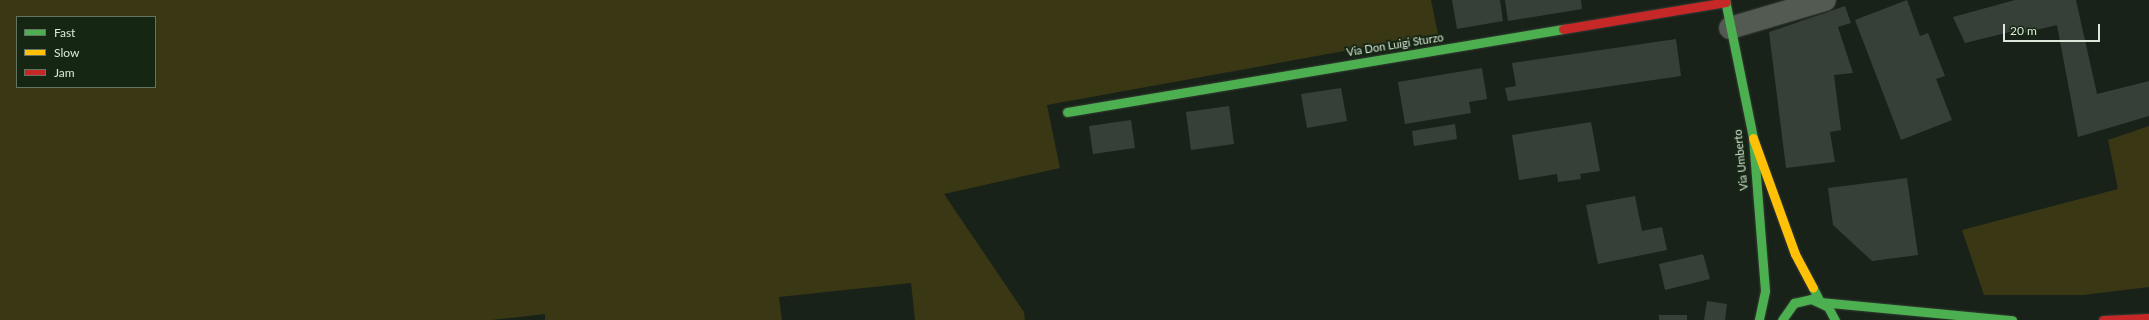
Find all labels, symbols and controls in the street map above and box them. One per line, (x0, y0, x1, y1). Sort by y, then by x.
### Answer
legend (16, 16, 156, 88)
scale bar (2005, 16, 2102, 42)
text: 20 m (2010, 23, 2037, 38)
text: Fast (54, 25, 75, 40)
street label: Via Don Luigi Sturzo (1346, 31, 1444, 59)
text: Slow (54, 45, 79, 60)
text: Jam (54, 65, 75, 80)
street label: Via Umberto (1731, 129, 1751, 191)

